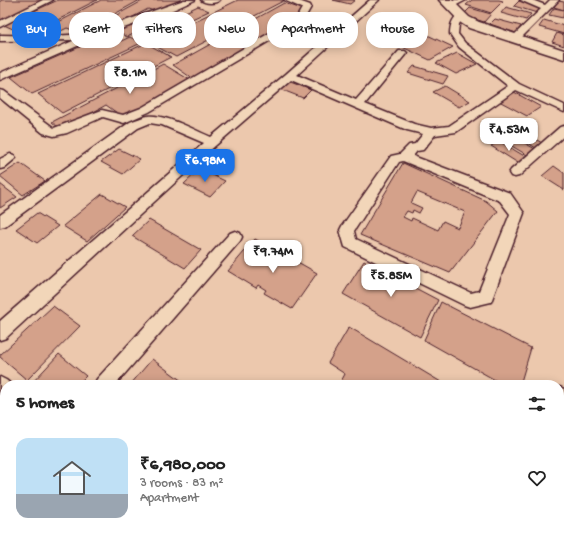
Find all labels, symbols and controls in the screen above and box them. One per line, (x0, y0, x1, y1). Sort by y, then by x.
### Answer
chip: Buy (12, 12, 61, 48)
chip: Rent (69, 12, 124, 48)
chip: Filters (132, 12, 196, 48)
chip: New (204, 12, 259, 48)
chip: Apartment (267, 12, 358, 48)
chip: House (366, 12, 428, 48)
pin: ₹8.1M (102, 61, 158, 95)
text: ₹8.1M (114, 66, 146, 81)
pin: ₹4.53M (476, 118, 542, 152)
text: ₹4.53M (489, 123, 529, 138)
pin: ₹6.98M (172, 149, 238, 183)
text: ₹6.98M (185, 154, 225, 169)
pin: ₹9.74M (240, 240, 306, 274)
text: ₹9.74M (253, 245, 293, 260)
pin: ₹5.85M (358, 264, 424, 298)
text: ₹5.85M (370, 269, 412, 284)
icon: filters (526, 393, 548, 415)
text: 5 homes (16, 394, 74, 414)
icon: home (48, 454, 96, 502)
text: ₹6,980,000 (140, 456, 225, 476)
icon: heart (526, 467, 548, 489)
text: 3 rooms · 83 m² (140, 476, 224, 491)
text: Apartment (140, 491, 199, 506)

